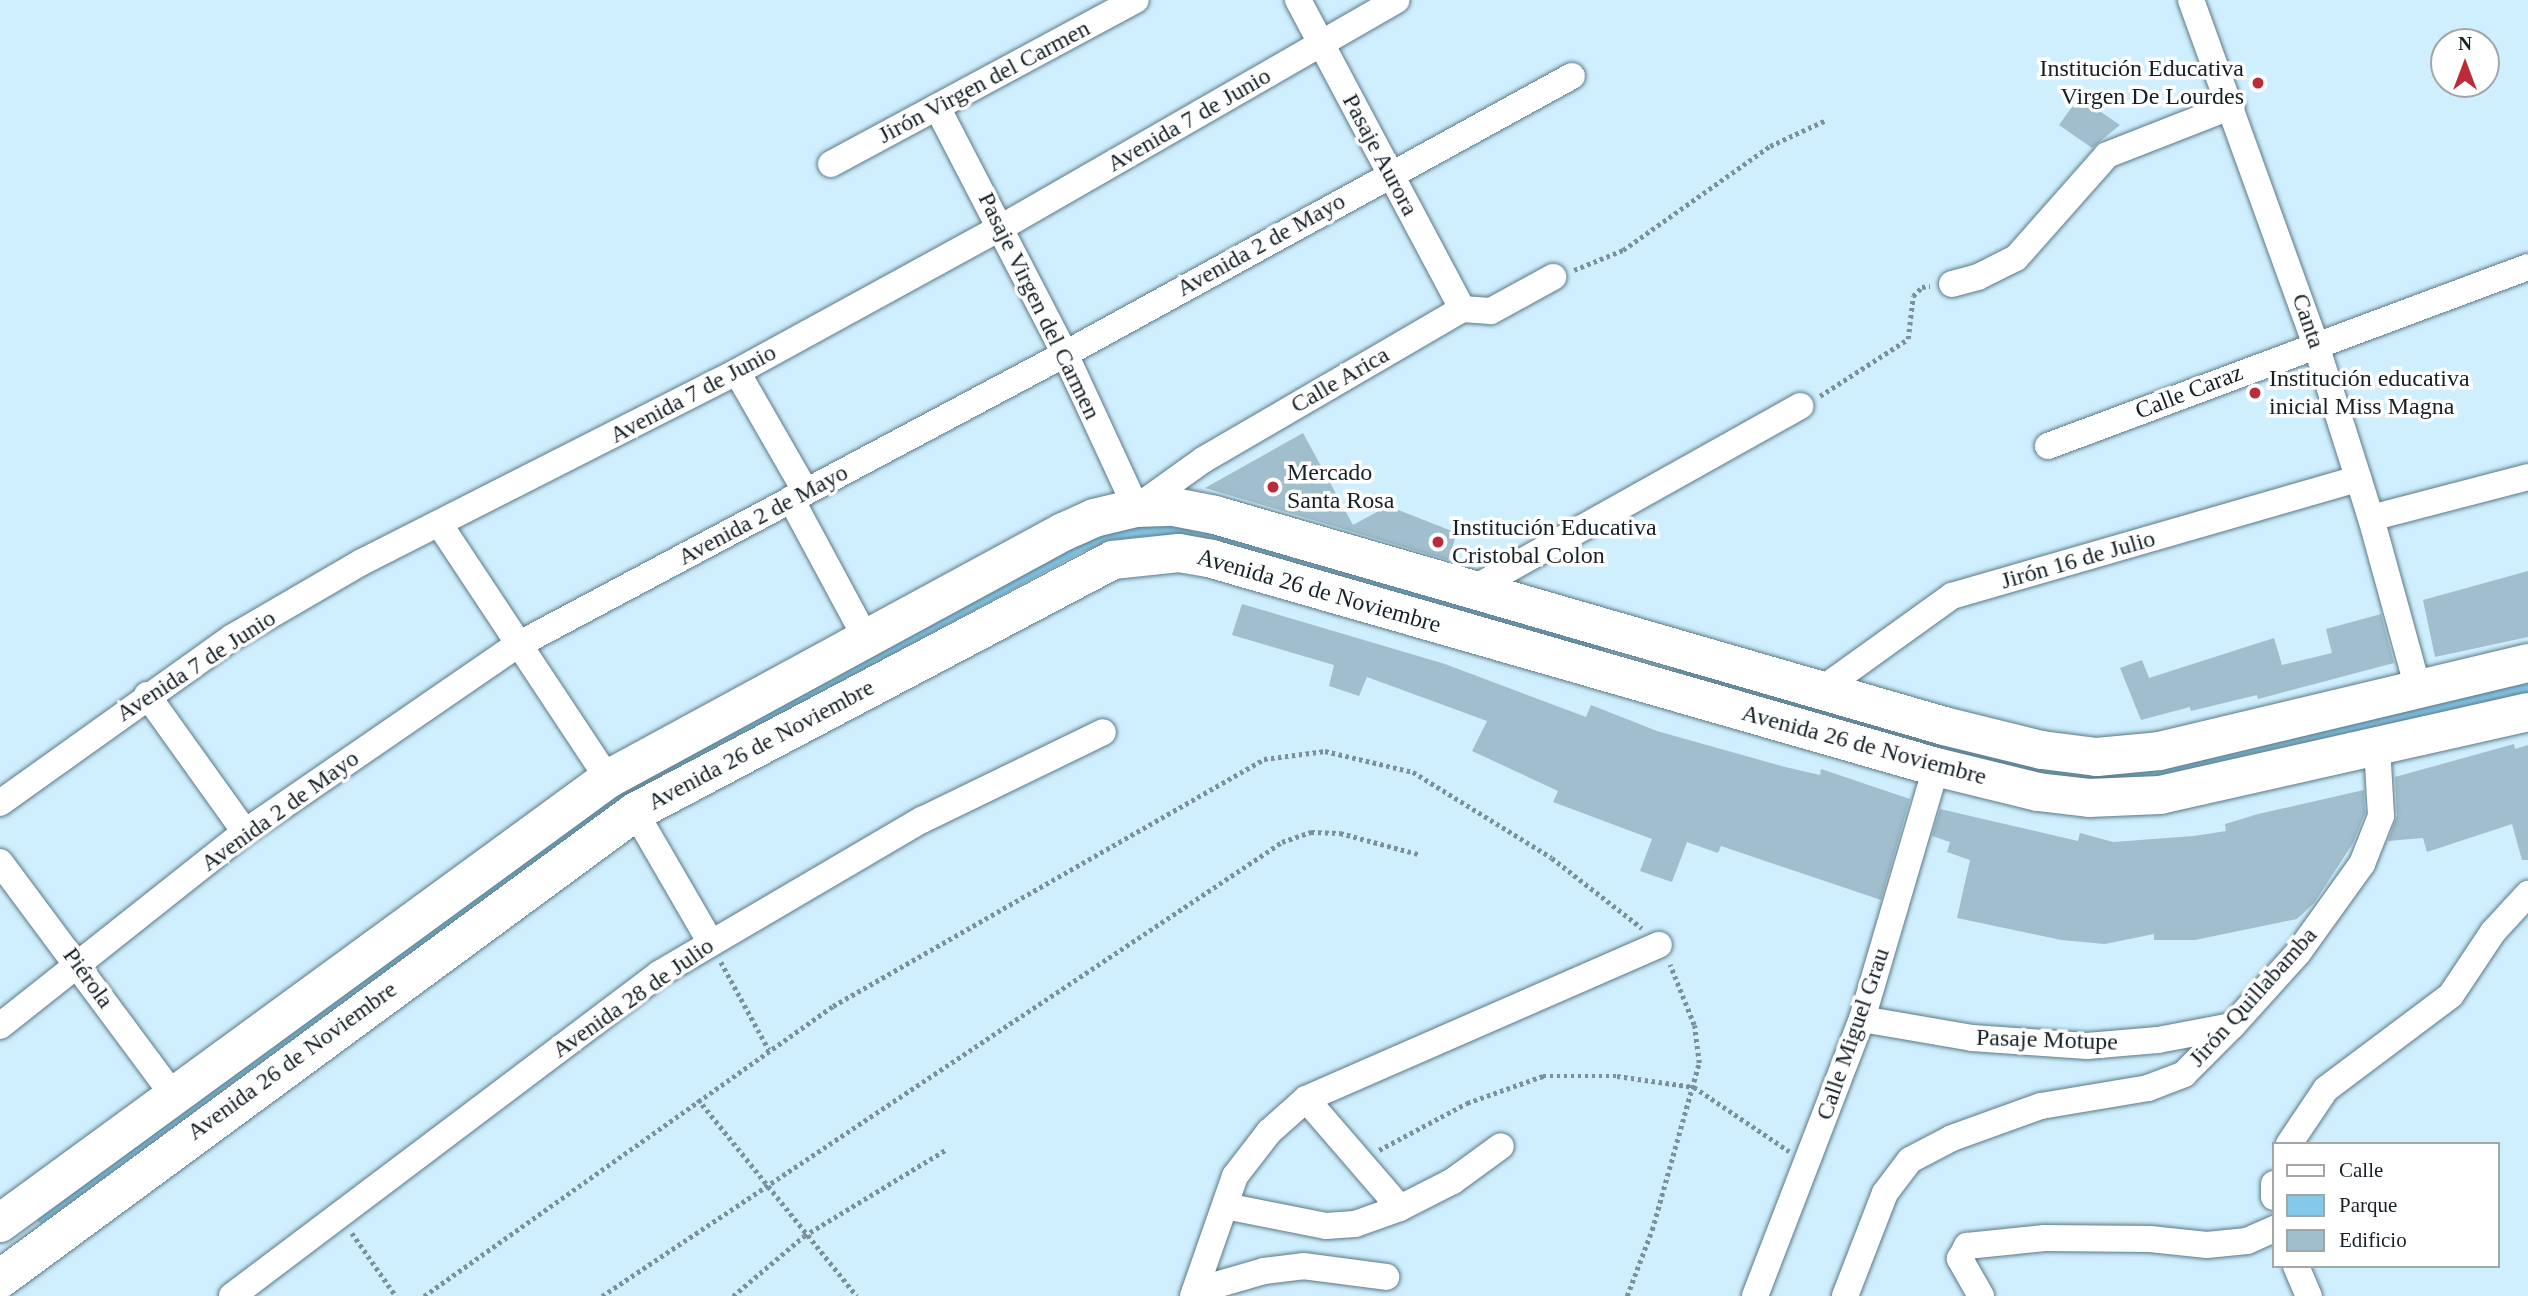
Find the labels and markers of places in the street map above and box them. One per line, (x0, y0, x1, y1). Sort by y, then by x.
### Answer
place label: Institución Educativa Virgen De Lourdes (2039, 55, 2244, 111)
marker: Institución Educativa Virgen De Lourdes (2250, 75, 2266, 91)
place label: Institución educativa inicial Miss Magna (2269, 365, 2470, 421)
marker: Institución educativa inicial Miss Magna (2247, 385, 2263, 401)
place label: Mercado Santa Rosa (1287, 459, 1394, 515)
marker: Mercado Santa Rosa (1265, 479, 1281, 495)
place label: Institución Educativa Cristobal Colon (1452, 514, 1657, 570)
marker: Institución Educativa Cristobal Colon (1430, 534, 1446, 550)

